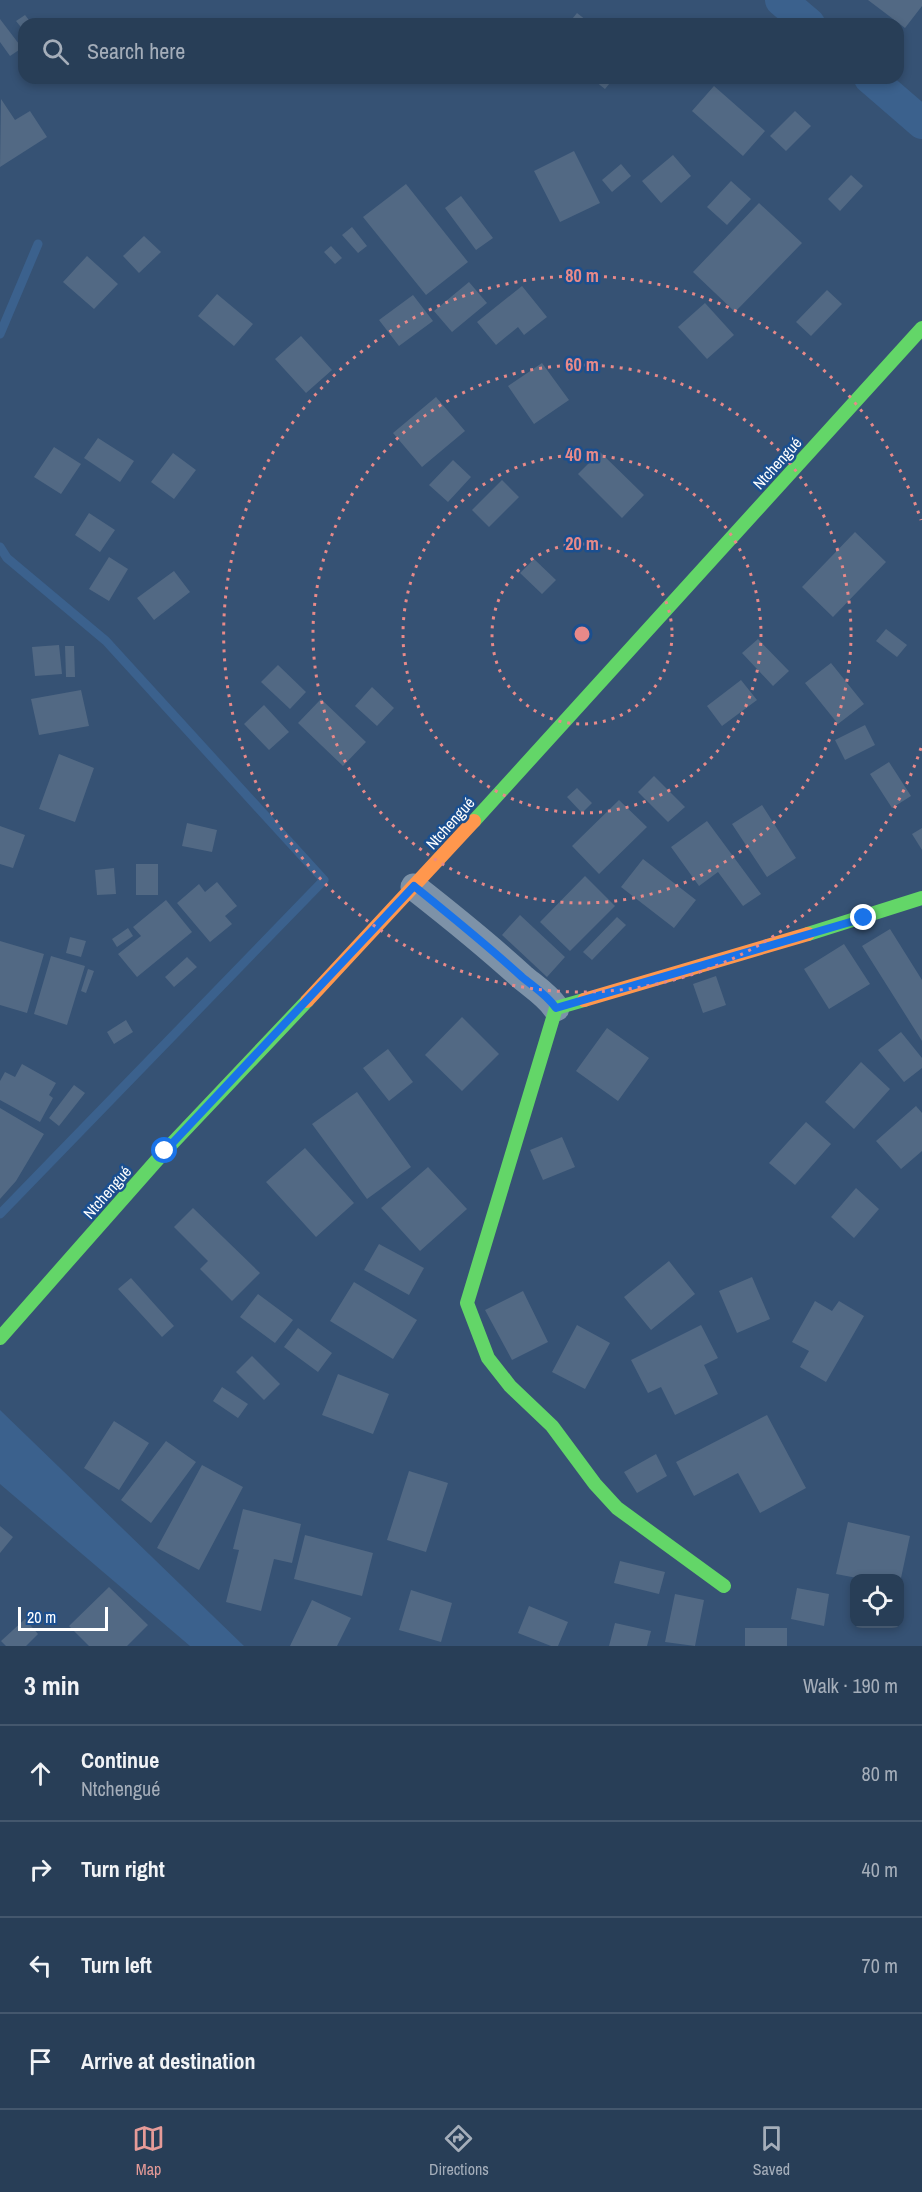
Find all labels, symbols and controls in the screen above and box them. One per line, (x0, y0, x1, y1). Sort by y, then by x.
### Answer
search box (18, 18, 904, 84)
icon: search (39, 35, 72, 68)
text: Search here (87, 36, 185, 66)
text: 80 m (565, 263, 599, 288)
text: 60 m (565, 352, 599, 377)
street label: Ntchengué (748, 432, 806, 494)
text: 40 m (565, 442, 599, 467)
text: 20 m (565, 531, 599, 556)
centre of rings (572, 624, 592, 644)
street label: Ntchengué (421, 792, 479, 854)
route end (850, 904, 876, 930)
route start (151, 1137, 177, 1163)
street label: Ntchengué (78, 1161, 136, 1223)
map controls (850, 1574, 904, 1628)
button: locate (850, 1574, 904, 1628)
scale bar (18, 1604, 108, 1632)
text: 20 m (27, 1606, 56, 1628)
text: 3 min (24, 1668, 80, 1703)
text: Walk · 190 m (803, 1672, 898, 1699)
text: Continue (81, 1745, 159, 1775)
icon: ahead (24, 1757, 57, 1790)
text: 80 m (862, 1760, 898, 1787)
text: Ntchengué (81, 1775, 160, 1802)
icon: right (24, 1853, 57, 1886)
text: Turn right (81, 1854, 165, 1884)
text: 40 m (862, 1856, 898, 1883)
icon: left (24, 1949, 57, 1982)
text: Turn left (81, 1950, 152, 1980)
text: 70 m (862, 1952, 898, 1979)
icon: arrive (24, 2045, 57, 2078)
text: Arrive at destination (81, 2046, 255, 2076)
tab: Map (132, 2122, 165, 2180)
tab: Directions (429, 2122, 489, 2180)
tab: Saved (753, 2122, 790, 2180)

